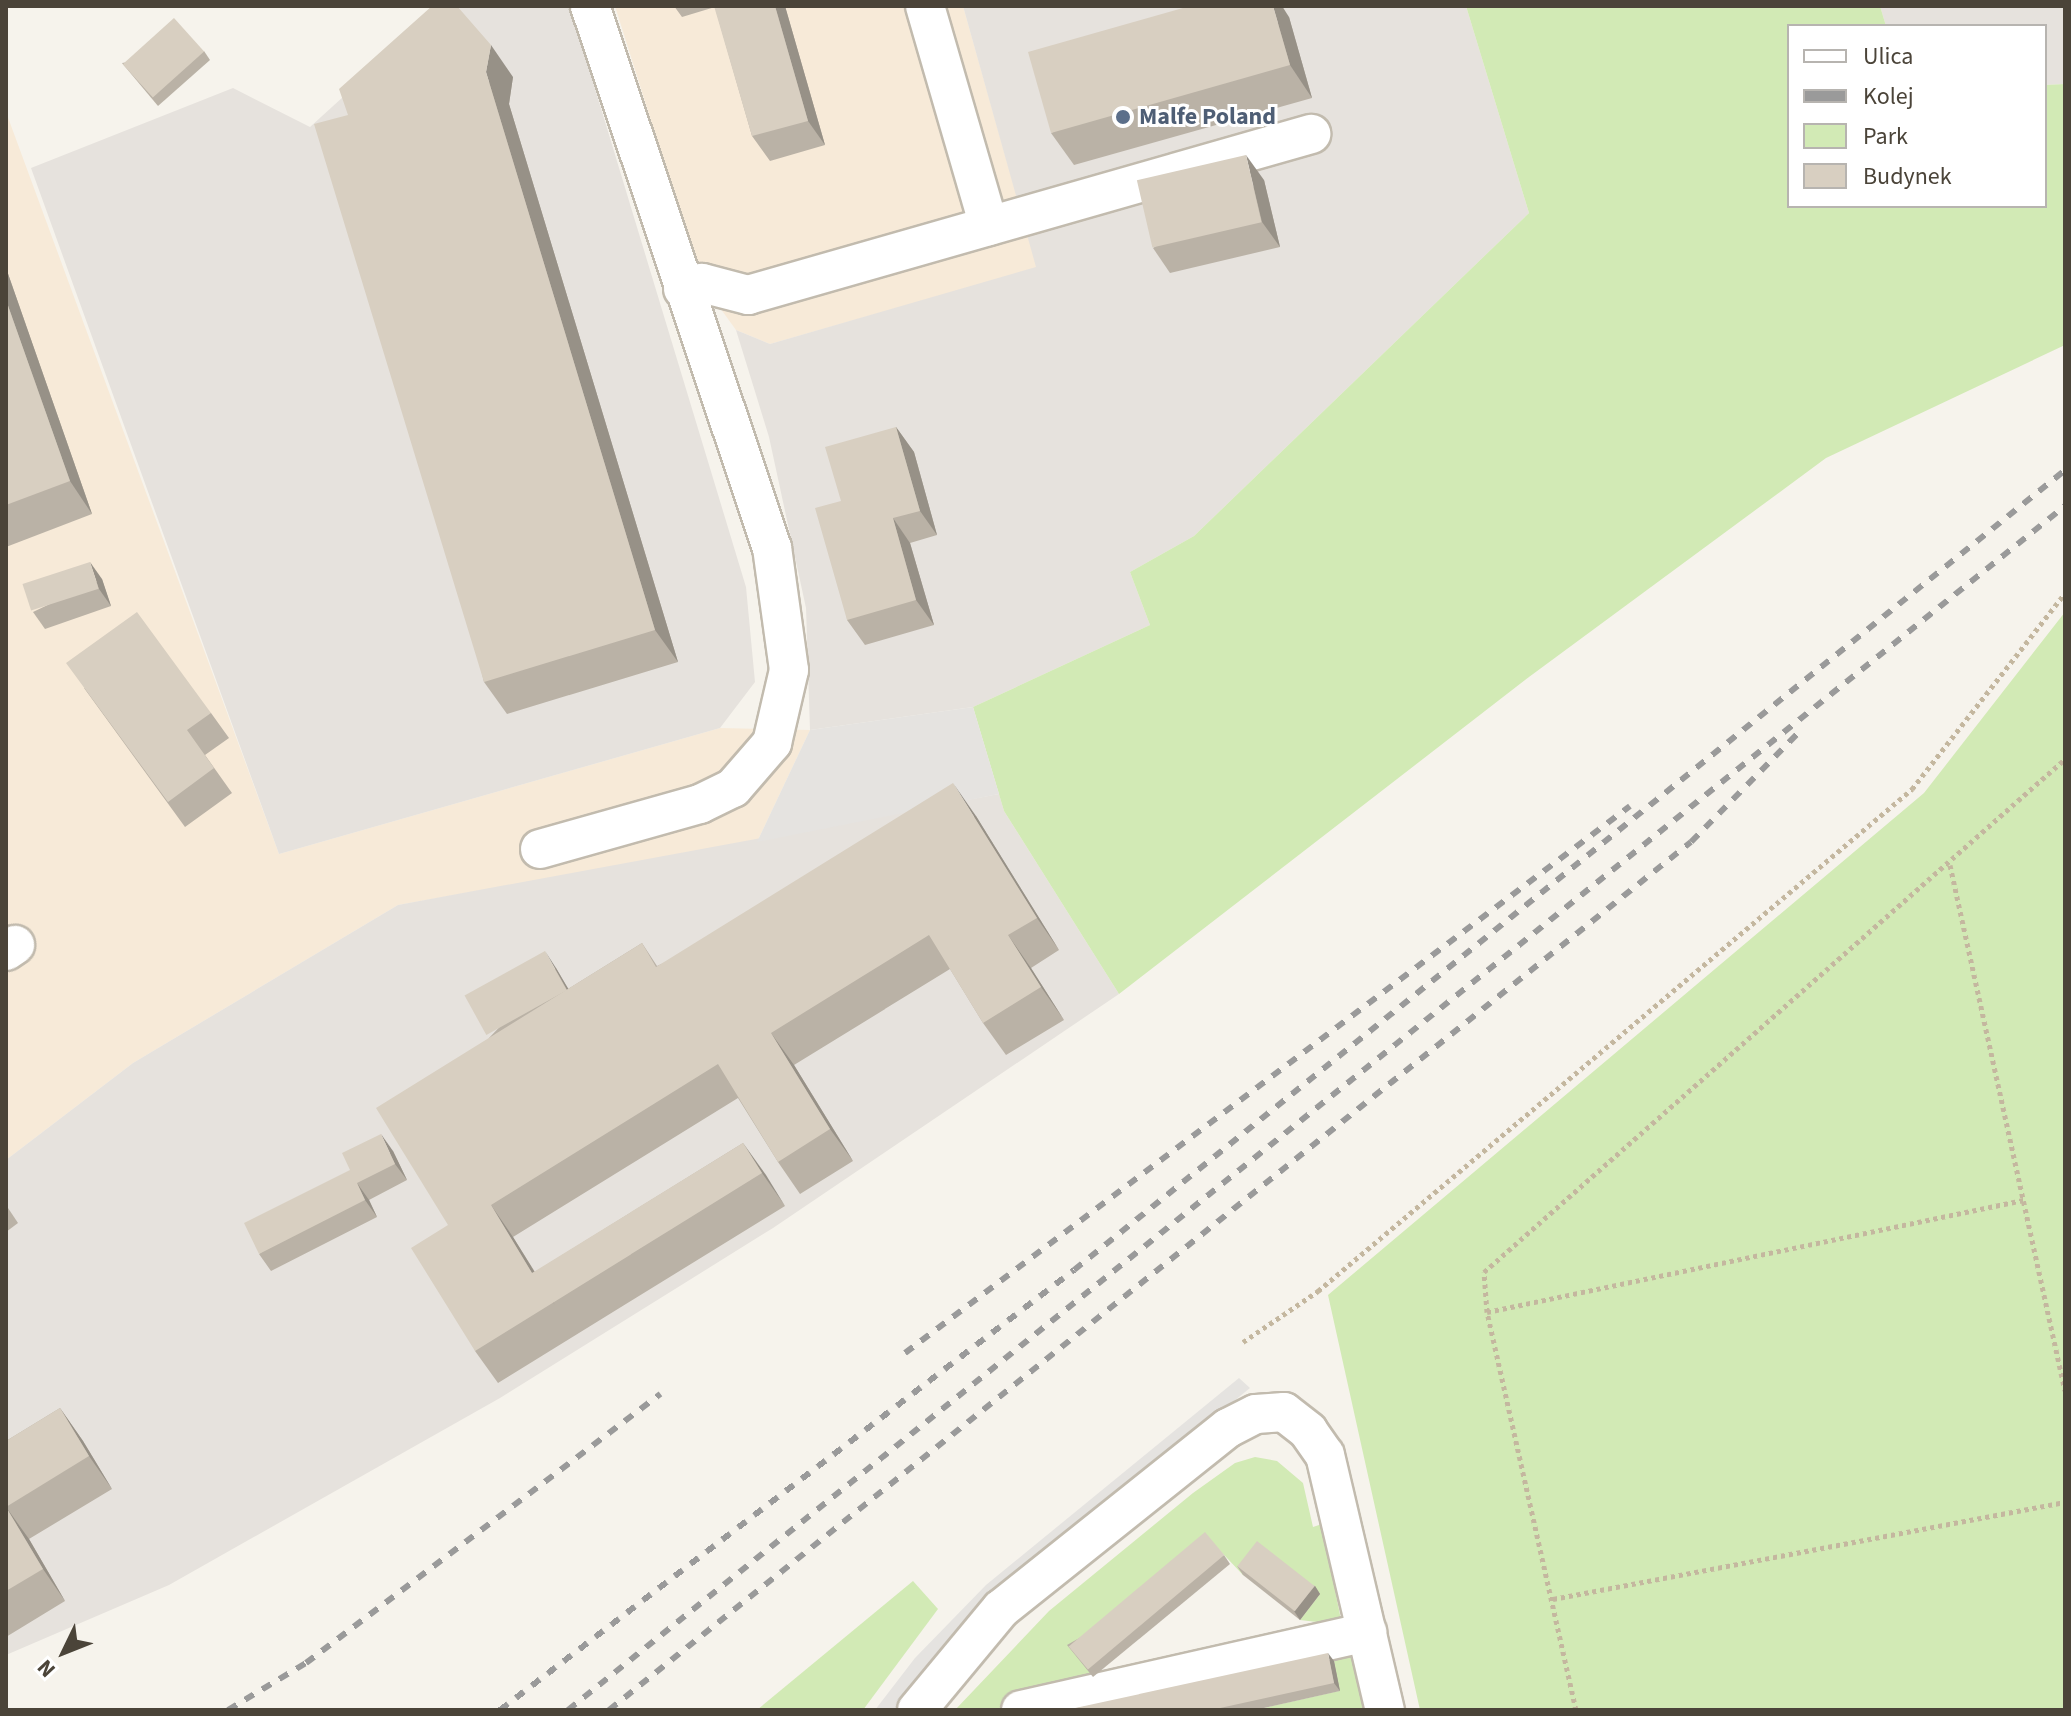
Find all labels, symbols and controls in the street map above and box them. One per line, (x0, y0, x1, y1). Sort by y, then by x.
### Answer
legend (1787, 24, 2047, 208)
text: Ulica (1863, 39, 1913, 74)
text: Kolej (1863, 79, 1914, 114)
place label: Malfe Poland (1139, 103, 1276, 131)
marker: Malfe Poland (1114, 108, 1132, 126)
text: Park (1863, 119, 1908, 154)
text: Budynek (1863, 159, 1952, 194)
north arrow (24, 1612, 104, 1692)
text: N (30, 1652, 63, 1685)

